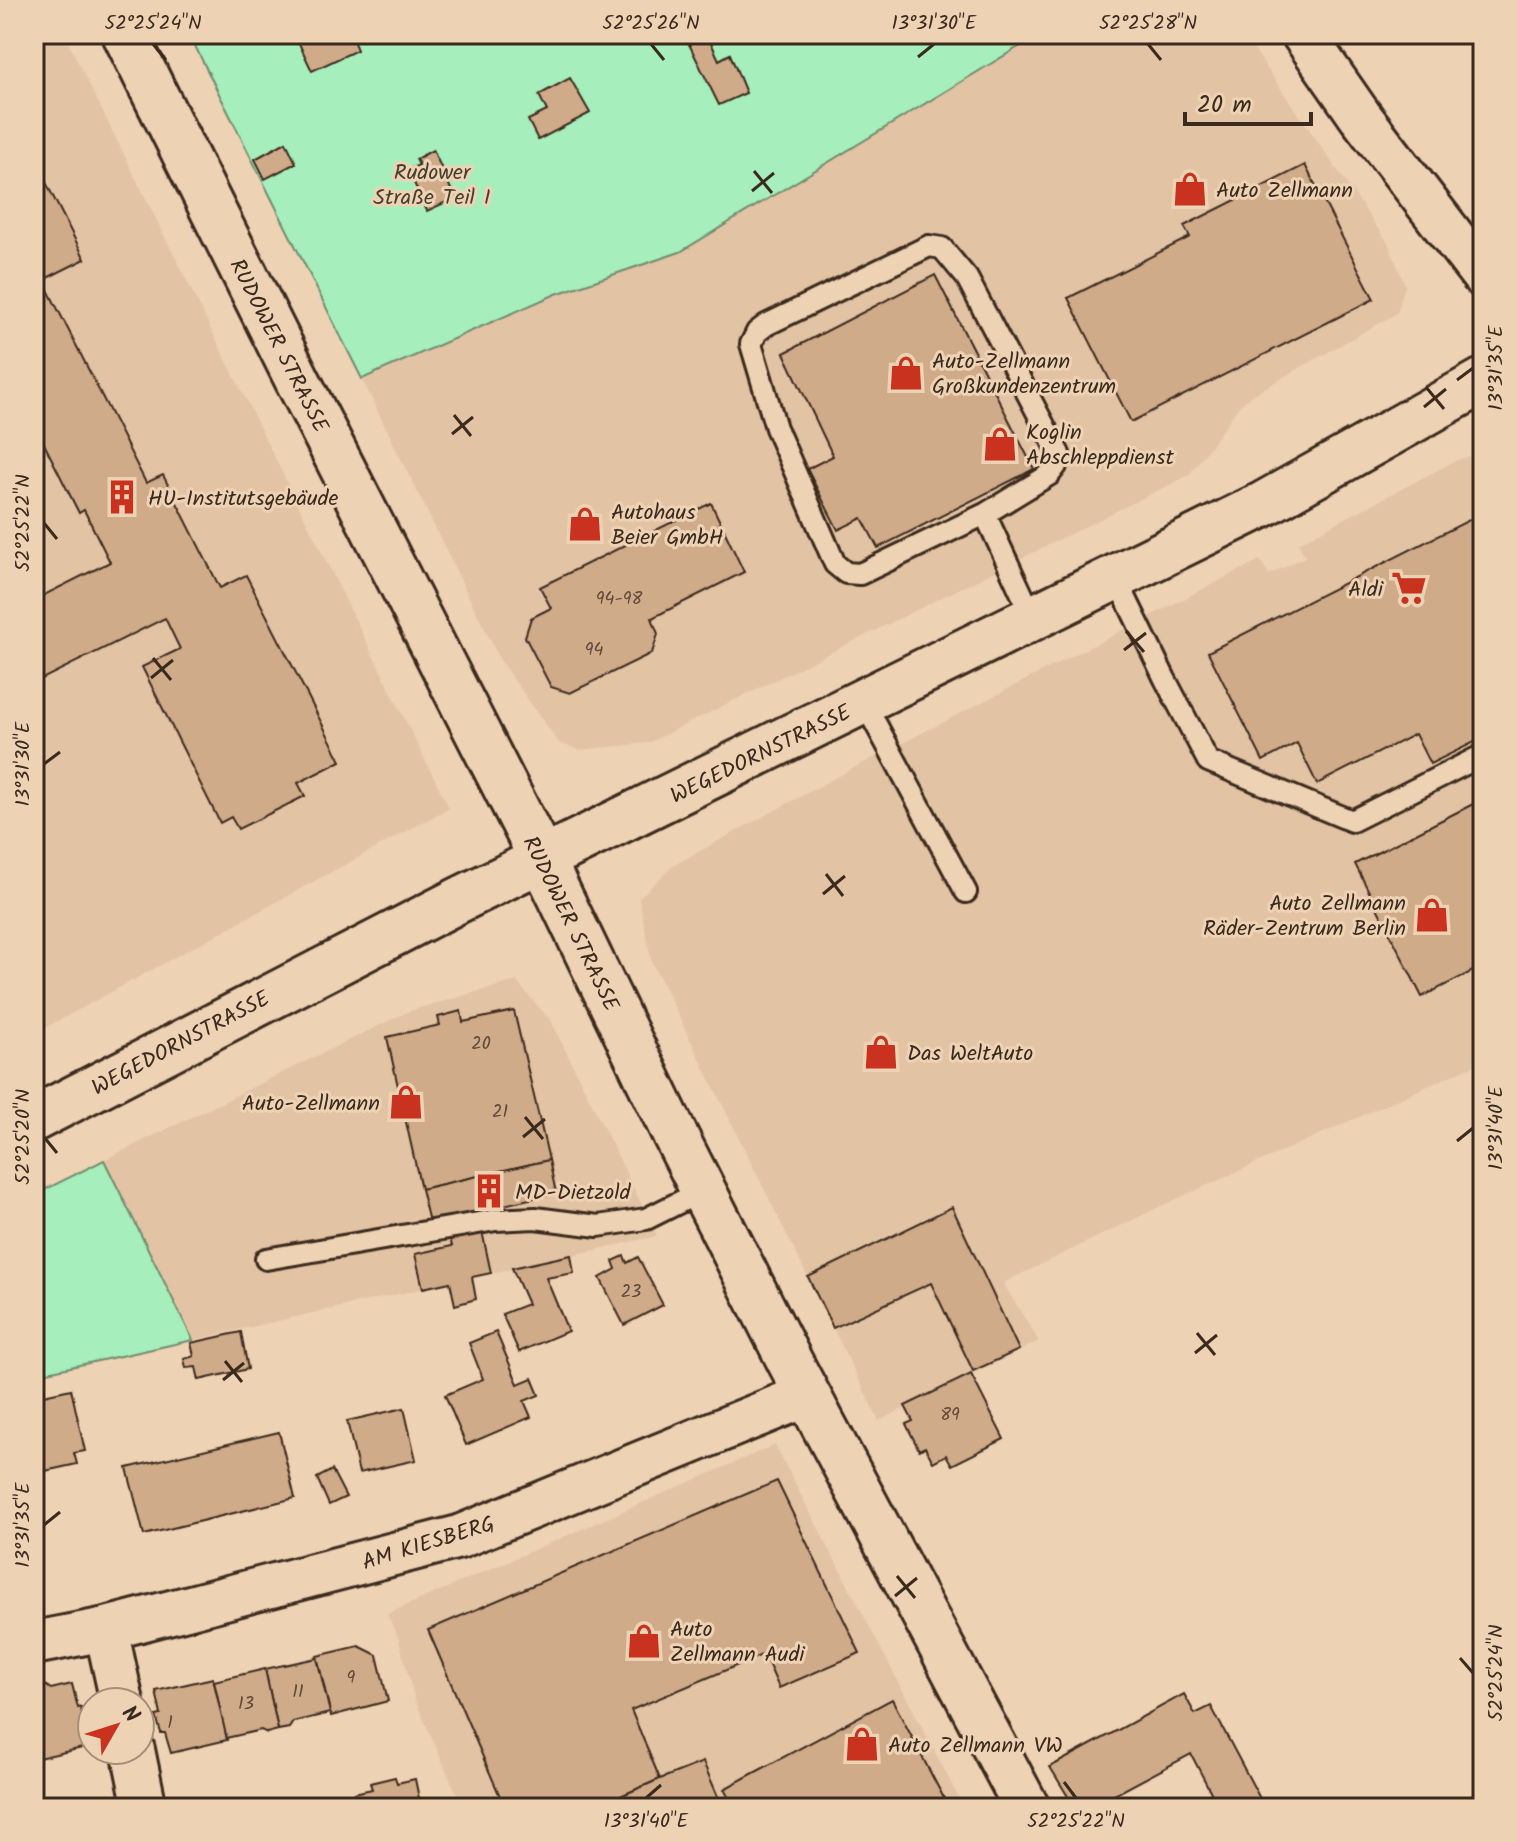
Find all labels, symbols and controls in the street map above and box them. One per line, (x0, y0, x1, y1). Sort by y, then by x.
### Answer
text: 52°25'24"N (104, 8, 202, 40)
text: 52°25'26"N (602, 8, 700, 40)
text: 13°31'30"E (892, 8, 978, 40)
text: 52°25'28"N (1099, 8, 1197, 40)
scale bar (1185, 76, 1311, 126)
text: 20 m (1197, 86, 1252, 125)
park label: Rudower Straße Teil I (373, 156, 491, 216)
shop icon: Auto Zellmann (1171, 170, 1209, 208)
place label: Auto Zellmann (1216, 174, 1353, 209)
street label: RUDOWER STRASSE (219, 253, 337, 440)
text: 13°31'35"E (1481, 324, 1513, 411)
place label: Auto-Zellmann Großkundenzentrum (932, 345, 1116, 405)
shop icon: Auto-Zellmann Großkundenzentrum (887, 354, 925, 392)
place label: Koglin Abschleppdienst (1026, 416, 1174, 476)
shop icon: Koglin Abschleppdienst (981, 425, 1019, 463)
text: 52°25'22"N (8, 474, 40, 572)
building icon: HU-Institutsgebäude (103, 478, 141, 516)
place label: HU-Institutsgebäude (148, 482, 338, 517)
place label: Autohaus Beier GmbH (611, 496, 723, 556)
shop icon: Autohaus Beier GmbH (566, 505, 604, 543)
supermarket icon: Aldi (1390, 569, 1428, 607)
place label: Aldi (1348, 573, 1384, 608)
house number: 94-98 (596, 585, 642, 614)
house number: 94 (585, 636, 603, 665)
street label: WEGEDORNSTRASSE (665, 696, 859, 814)
text: 13°31'30"E (8, 720, 40, 806)
street label: RUDOWER STRASSE (512, 830, 628, 1019)
place label: Auto Zellmann Räder-Zentrum Berlin (1203, 887, 1406, 947)
shop icon: Auto Zellmann Räder-Zentrum Berlin (1413, 896, 1451, 934)
street label: WEGEDORNSTRASSE (86, 982, 278, 1106)
house number: 20 (471, 1030, 491, 1059)
shop icon: Das WeltAuto (862, 1033, 900, 1071)
place label: Das WeltAuto (907, 1037, 1033, 1072)
shop icon: Auto-Zellmann (387, 1083, 425, 1121)
text: 13°31'40"E (1481, 1084, 1513, 1170)
place label: Auto-Zellmann (242, 1087, 380, 1122)
text: 52°25'20"N (8, 1089, 40, 1185)
house number: 21 (492, 1098, 508, 1127)
building icon: MD-Dietzold (470, 1172, 508, 1210)
place label: MD-Dietzold (515, 1176, 632, 1211)
house number: 23 (621, 1278, 641, 1307)
house number: 89 (940, 1401, 960, 1430)
text: 13°31'35"E (8, 1481, 40, 1568)
street label: AM KIESBERG (358, 1508, 499, 1581)
place label: Auto Zellmann Audi (670, 1613, 805, 1673)
shop icon: Auto Zellmann Audi (625, 1622, 663, 1660)
text: 52°25'24"N (1481, 1624, 1513, 1722)
house number: 9 (347, 1664, 356, 1693)
house number: 11 (292, 1678, 304, 1707)
north arrow (76, 1686, 156, 1766)
house number: 13 (238, 1690, 254, 1719)
text: N (112, 1699, 148, 1731)
house number: 1 (167, 1709, 173, 1738)
shop icon: Auto Zellmann VW (843, 1725, 881, 1763)
place label: Auto Zellmann VW (888, 1729, 1063, 1764)
text: 13°31'40"E (604, 1806, 690, 1838)
text: 52°25'22"N (1027, 1806, 1125, 1838)

